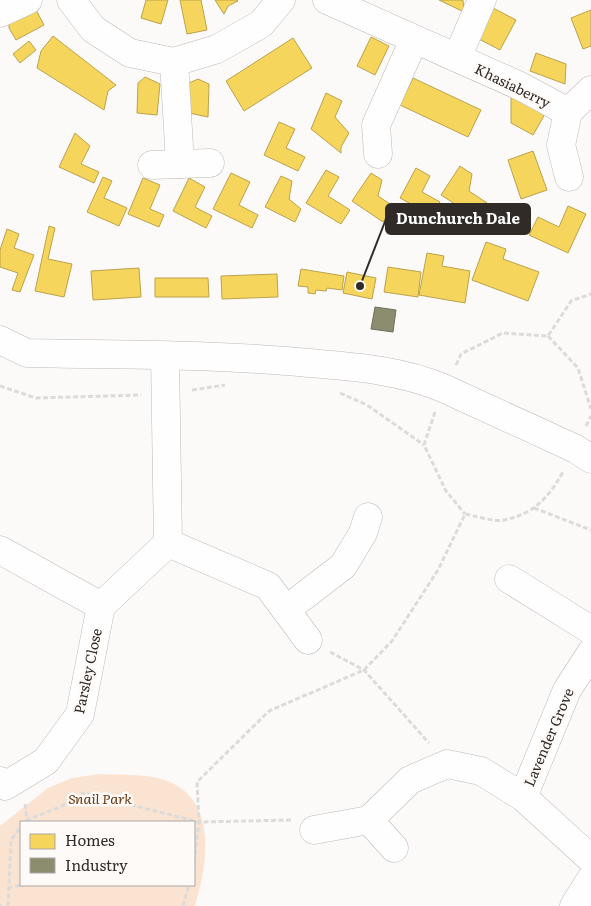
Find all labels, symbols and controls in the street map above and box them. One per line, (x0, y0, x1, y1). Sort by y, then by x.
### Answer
street label: Khasiaberry (472, 58, 555, 112)
callout: Dunchurch Dale (386, 204, 530, 234)
text: Dunchurch Dale (396, 206, 520, 229)
street label: Parsley Close (68, 626, 106, 716)
street label: Lavender Grove (518, 685, 578, 789)
park label: Snail Park (68, 788, 132, 808)
legend (20, 821, 195, 886)
text: Homes (65, 828, 115, 851)
text: Industry (65, 853, 128, 876)

